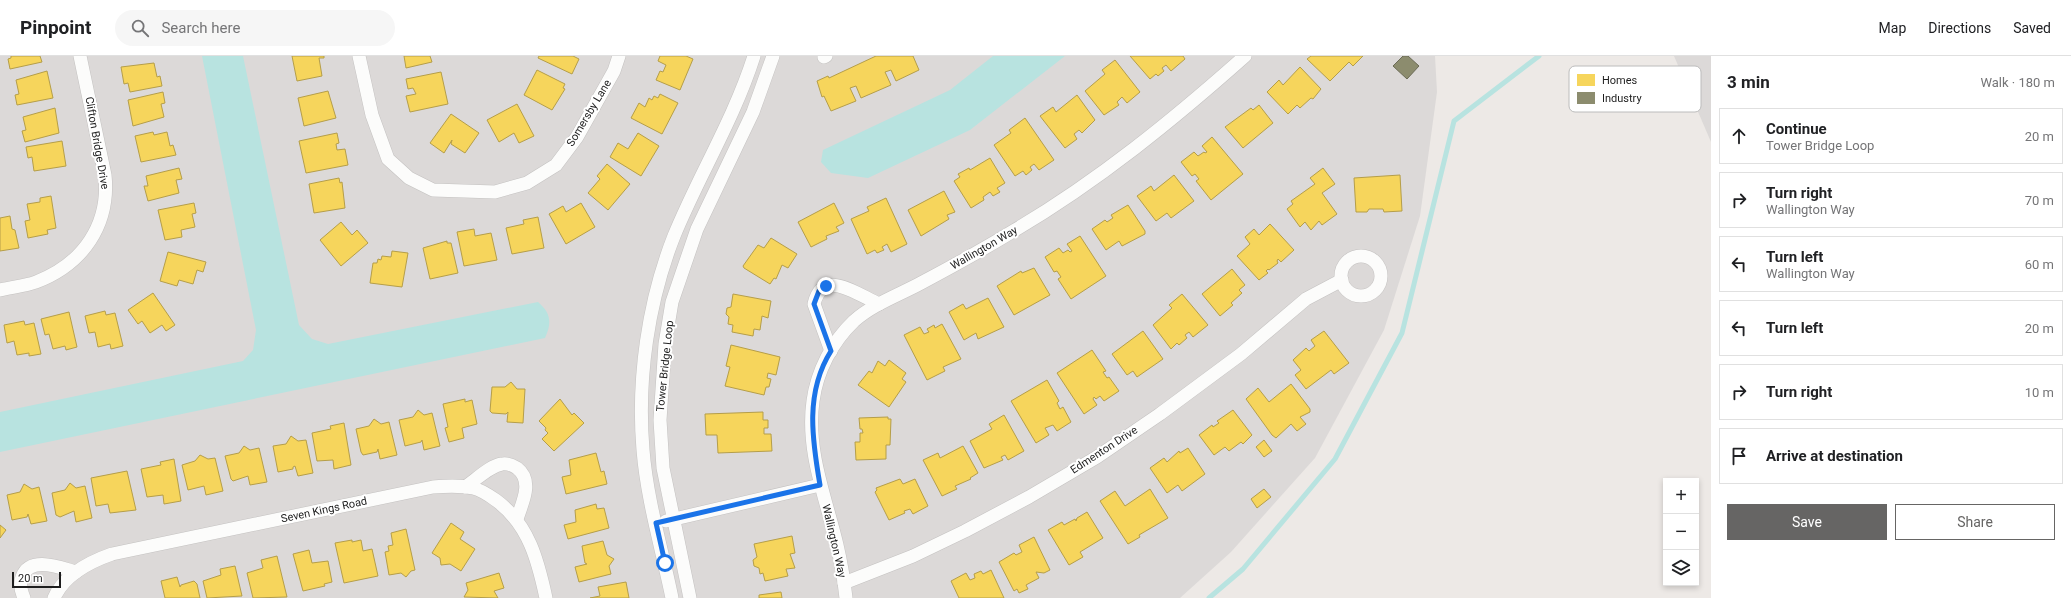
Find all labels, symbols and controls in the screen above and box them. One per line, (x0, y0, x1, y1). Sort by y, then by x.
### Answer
search box (115, 10, 395, 46)
text: Pinpoint (20, 16, 91, 39)
icon: search (129, 17, 151, 39)
text: Search here (161, 19, 240, 37)
text: Map (1879, 20, 1906, 36)
text: Directions (1928, 20, 1991, 36)
text: Saved (2013, 20, 2051, 36)
legend (1569, 66, 1701, 112)
text: 3 min (1727, 72, 1770, 92)
text: Homes (1602, 74, 1638, 87)
text: Walk · 180 m (1980, 75, 2055, 90)
street label: Somersby Lane (564, 77, 614, 149)
text: Industry (1602, 92, 1642, 105)
street label: Clifton Bridge Drive (82, 96, 112, 190)
text: Continue (1766, 120, 1827, 138)
icon: ahead (1728, 125, 1750, 147)
text: 20 m (2025, 129, 2054, 144)
text: Tower Bridge Loop (1766, 138, 1874, 153)
text: Turn right (1766, 184, 1832, 202)
icon: right (1728, 189, 1750, 211)
text: 70 m (2025, 193, 2054, 208)
text: Wallington Way (1766, 202, 1855, 217)
street label: Wallington Way (948, 223, 1020, 272)
text: Turn left (1766, 248, 1823, 266)
icon: left (1728, 253, 1750, 275)
text: 60 m (2025, 257, 2054, 272)
text: Wallington Way (1766, 266, 1855, 281)
route end (817, 277, 835, 295)
icon: left (1728, 317, 1750, 339)
text: Turn left (1766, 319, 1823, 337)
street label: Tower Bridge Loop (654, 320, 676, 412)
text: 20 m (2025, 321, 2054, 336)
icon: right (1728, 381, 1750, 403)
text: Turn right (1766, 383, 1832, 401)
text: 10 m (2025, 385, 2054, 400)
street label: Edmenton Drive (1068, 423, 1140, 476)
icon: arrive (1728, 445, 1750, 467)
text: Arrive at destination (1766, 447, 1903, 465)
map controls (1663, 478, 1699, 586)
button: + (1663, 478, 1699, 514)
street label: Seven Kings Road (280, 495, 368, 525)
street label: Wallington Way (819, 503, 849, 580)
button: Save (1727, 504, 1887, 540)
button: Share (1895, 504, 2055, 540)
button: − (1663, 514, 1699, 550)
button: layers (1663, 550, 1699, 586)
route start (656, 554, 674, 572)
scale bar (12, 570, 61, 589)
text: 20 m (18, 572, 43, 585)

